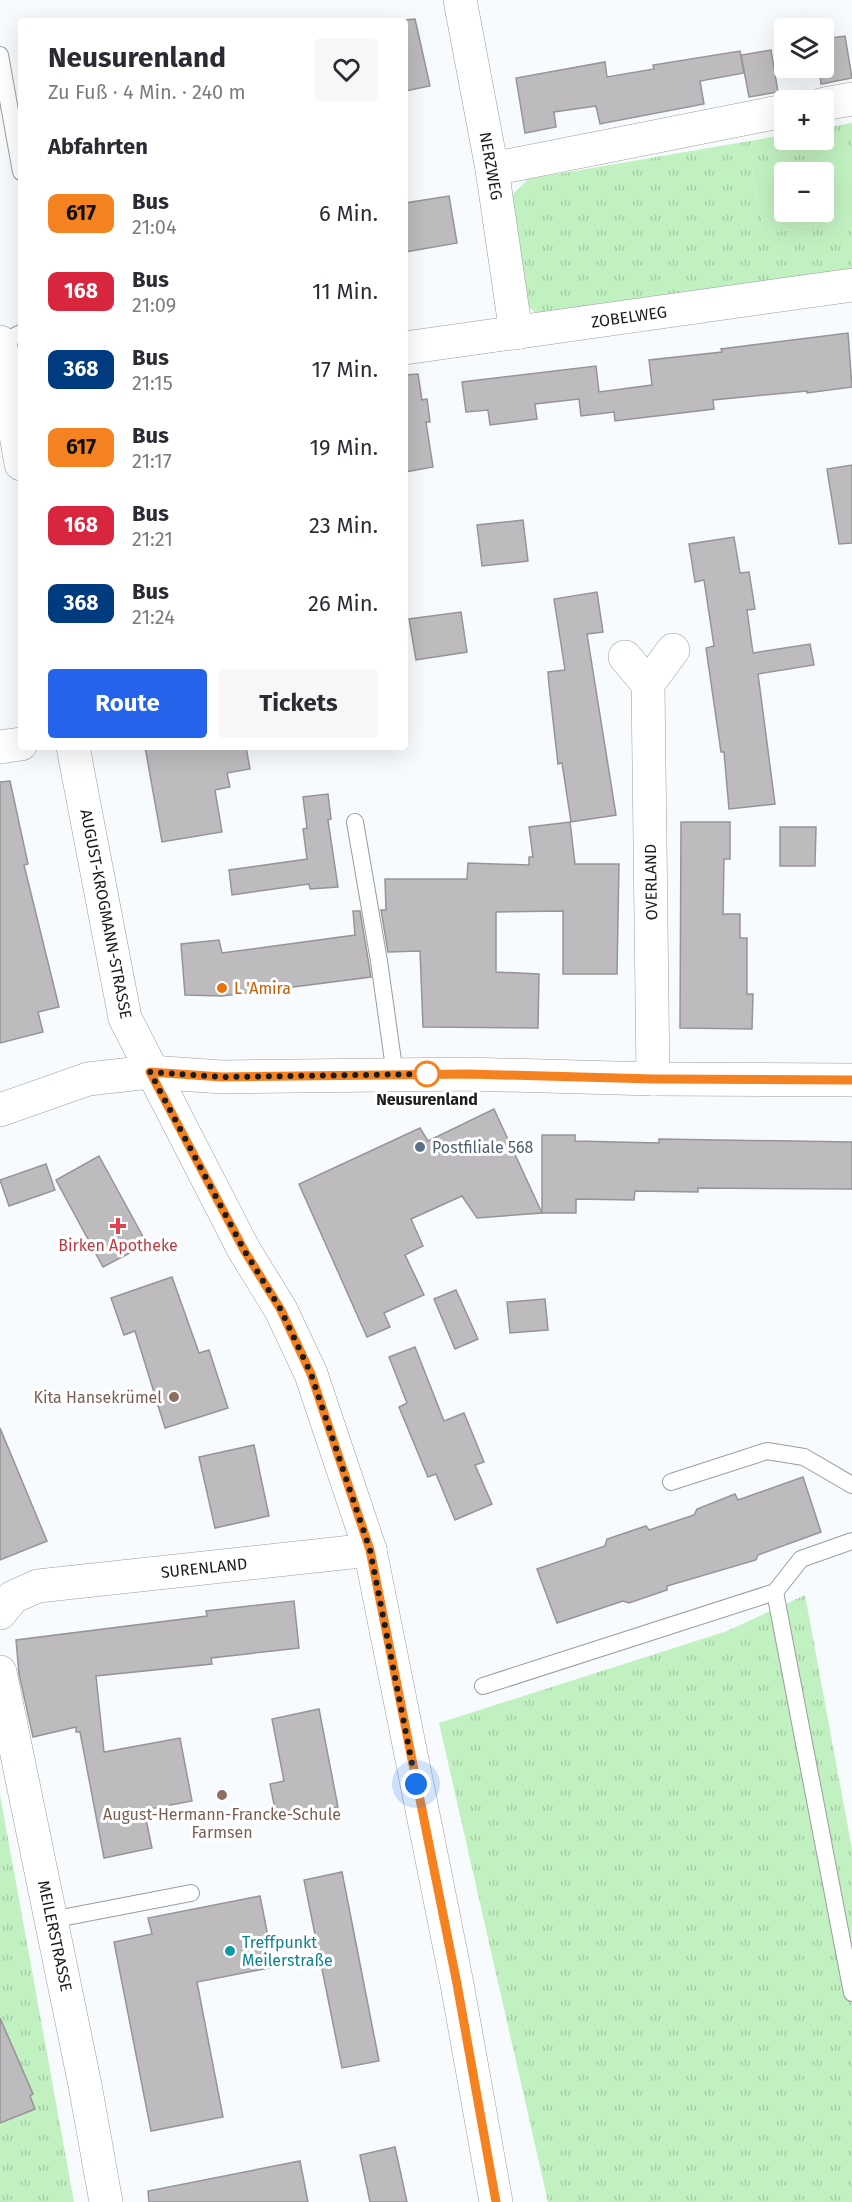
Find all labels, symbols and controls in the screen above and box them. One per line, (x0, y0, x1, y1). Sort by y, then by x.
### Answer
map controls (774, 18, 834, 222)
button: layers (774, 18, 834, 78)
button: heart (315, 38, 378, 101)
text: Neusurenland (48, 41, 226, 74)
text: Zu Fuß · 4 Min. · 240 m (48, 80, 246, 104)
button: + (774, 90, 834, 150)
street label: NERZWEG (476, 130, 506, 202)
text: Abfahrten (48, 133, 148, 160)
button: − (774, 162, 834, 222)
text: Bus (132, 188, 169, 215)
text: 617 (66, 200, 96, 226)
text: 6 Min. (319, 200, 378, 227)
text: 21:04 (132, 215, 177, 239)
text: Bus (132, 266, 169, 293)
text: 168 (64, 278, 98, 304)
text: 11 Min. (312, 278, 378, 305)
text: 21:09 (132, 293, 176, 317)
street label: ZOBELWEG (590, 302, 668, 332)
text: Bus (132, 344, 169, 371)
text: 368 (64, 356, 98, 382)
text: 17 Min. (311, 356, 378, 383)
text: 21:15 (132, 371, 173, 395)
text: Bus (132, 422, 169, 449)
text: 617 (66, 434, 96, 460)
text: 19 Min. (310, 434, 378, 461)
text: 21:17 (132, 449, 172, 473)
text: Bus (132, 500, 169, 527)
text: 168 (64, 512, 98, 538)
text: 23 Min. (309, 512, 378, 539)
text: 21:21 (132, 527, 173, 551)
text: Bus (132, 578, 169, 605)
text: 368 (64, 590, 98, 616)
text: 26 Min. (308, 590, 378, 617)
text: 21:24 (132, 605, 175, 629)
button: Route (48, 669, 207, 738)
button: Tickets (219, 669, 378, 738)
street label: AUGUST-KROGMANN-STRASSE (76, 808, 136, 1020)
street label: OVERLAND (641, 844, 661, 920)
place label: L 'Amira (234, 979, 291, 998)
marker: L 'Amira (215, 981, 229, 995)
marker: Neusurenland (414, 1061, 440, 1087)
place label: Neusurenland (376, 1090, 478, 1109)
place label: Postfiliale 568 (432, 1138, 533, 1157)
marker: Postfiliale 568 (413, 1140, 427, 1154)
marker: Birken Apotheke (111, 1219, 125, 1233)
place label: Birken Apotheke (58, 1236, 178, 1255)
place label: Kita Hansekrümel (34, 1388, 162, 1407)
marker: Kita Hansekrümel (167, 1390, 181, 1404)
street label: SURENLAND (160, 1554, 248, 1582)
your location (401, 1769, 431, 1799)
marker: August-Hermann-Francke-Schule Farmsen (215, 1788, 229, 1802)
place label: August-Hermann-Francke-Schule Farmsen (103, 1805, 341, 1842)
street label: MEILERSTRASSE (34, 1879, 76, 1993)
place label: Treffpunkt Meilerstraße (242, 1933, 333, 1970)
marker: Treffpunkt Meilerstraße (223, 1944, 237, 1958)

